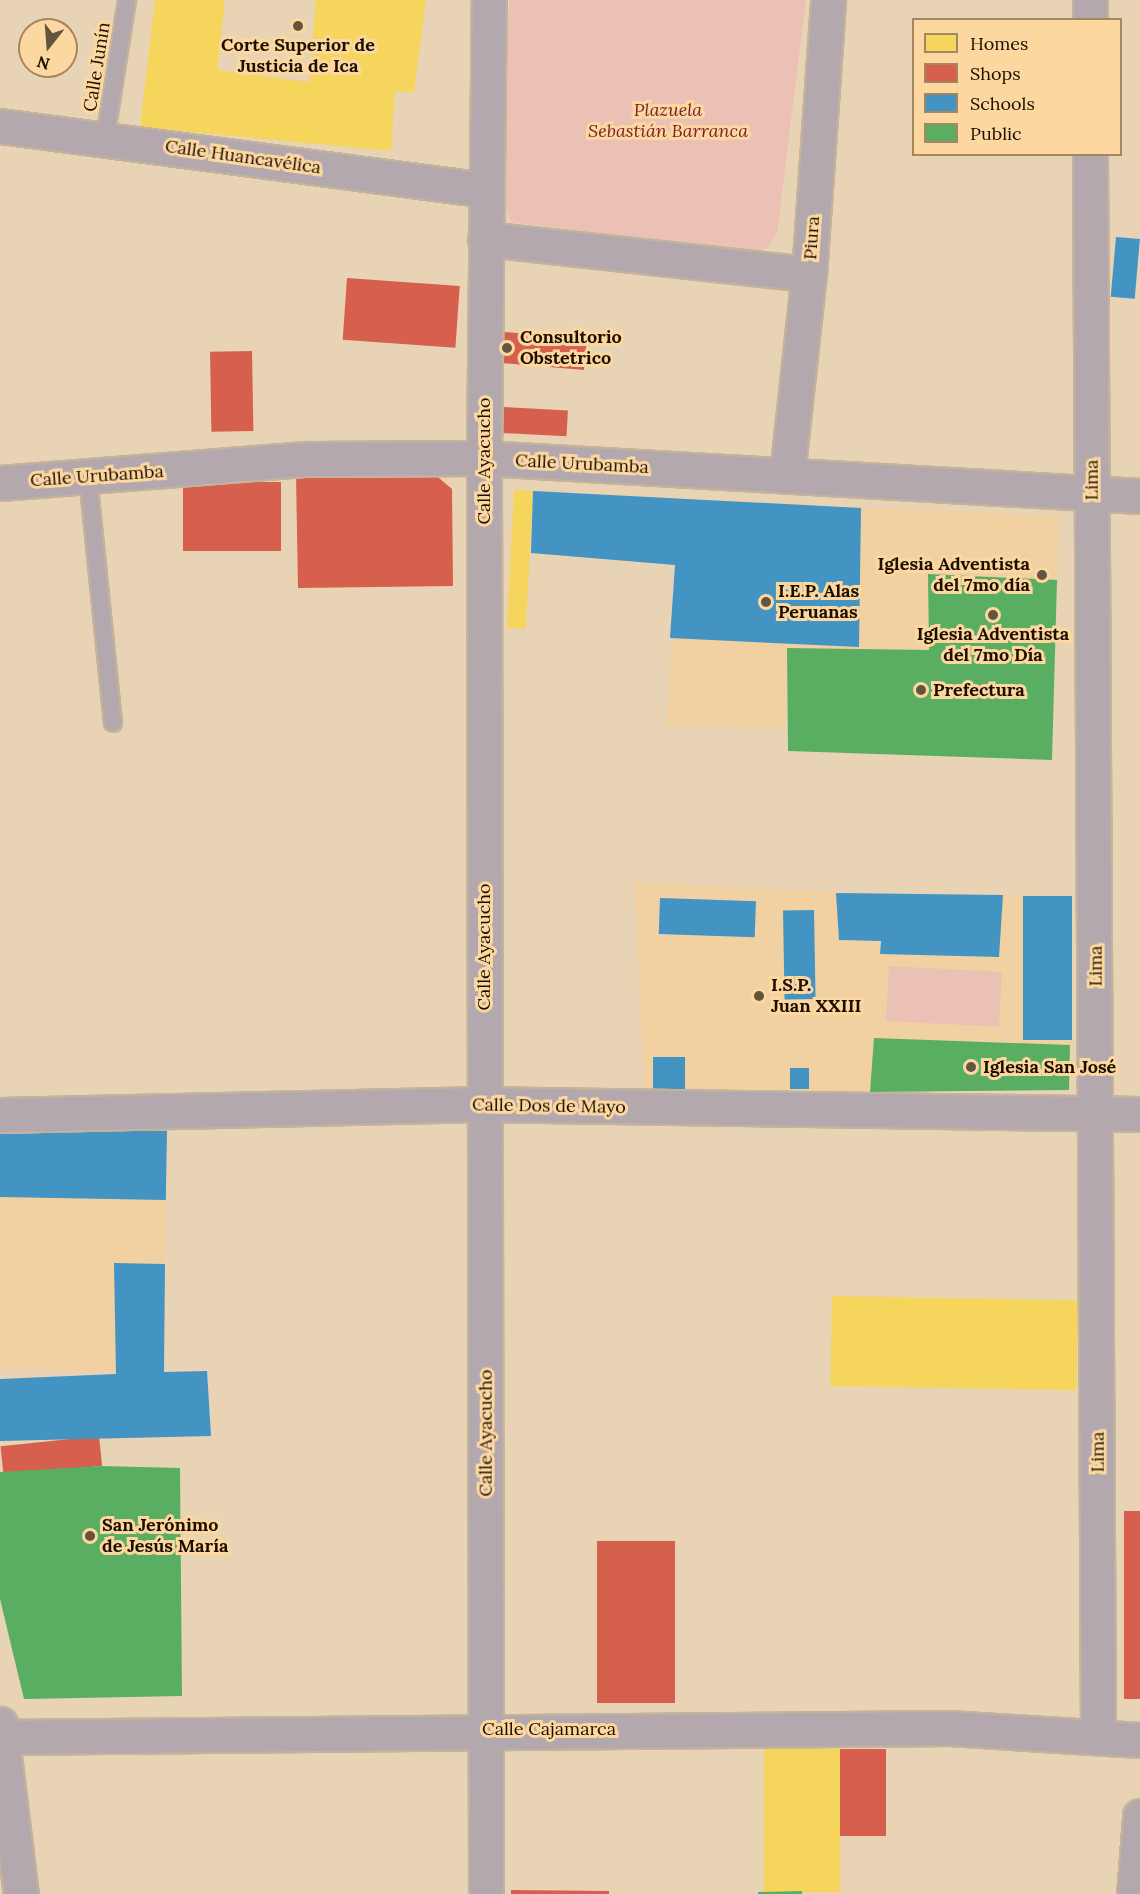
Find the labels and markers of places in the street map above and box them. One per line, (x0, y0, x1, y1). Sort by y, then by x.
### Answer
marker: Corte Superior de Justicia de Ica (291, 19, 305, 33)
place label: Corte Superior de Justicia de Ica (221, 35, 375, 78)
place label: Consultorio Obstetrico (520, 327, 622, 370)
marker: Consultorio Obstetrico (498, 339, 516, 357)
place label: Iglesia Adventista del 7mo día (878, 554, 1030, 596)
marker: Iglesia Adventista del 7mo día (1035, 568, 1049, 582)
place label: I.E.P. Alas Peruanas (778, 581, 859, 624)
marker: I.E.P. Alas Peruanas (759, 595, 773, 609)
marker: Iglesia Adventista del 7mo Día (986, 608, 1000, 622)
place label: Iglesia Adventista del 7mo Día (917, 624, 1069, 666)
place label: Prefectura (933, 679, 1025, 701)
marker: Prefectura (914, 683, 928, 697)
place label: I.S.P. Juan XXIII (771, 975, 862, 1018)
marker: I.S.P. Juan XXIII (752, 989, 766, 1003)
place label: Iglesia San José (983, 1056, 1116, 1078)
marker: Iglesia San José (964, 1060, 978, 1074)
place label: San Jerónimo de Jesús María (102, 1515, 229, 1558)
marker: San Jerónimo de Jesús María (83, 1529, 97, 1543)

